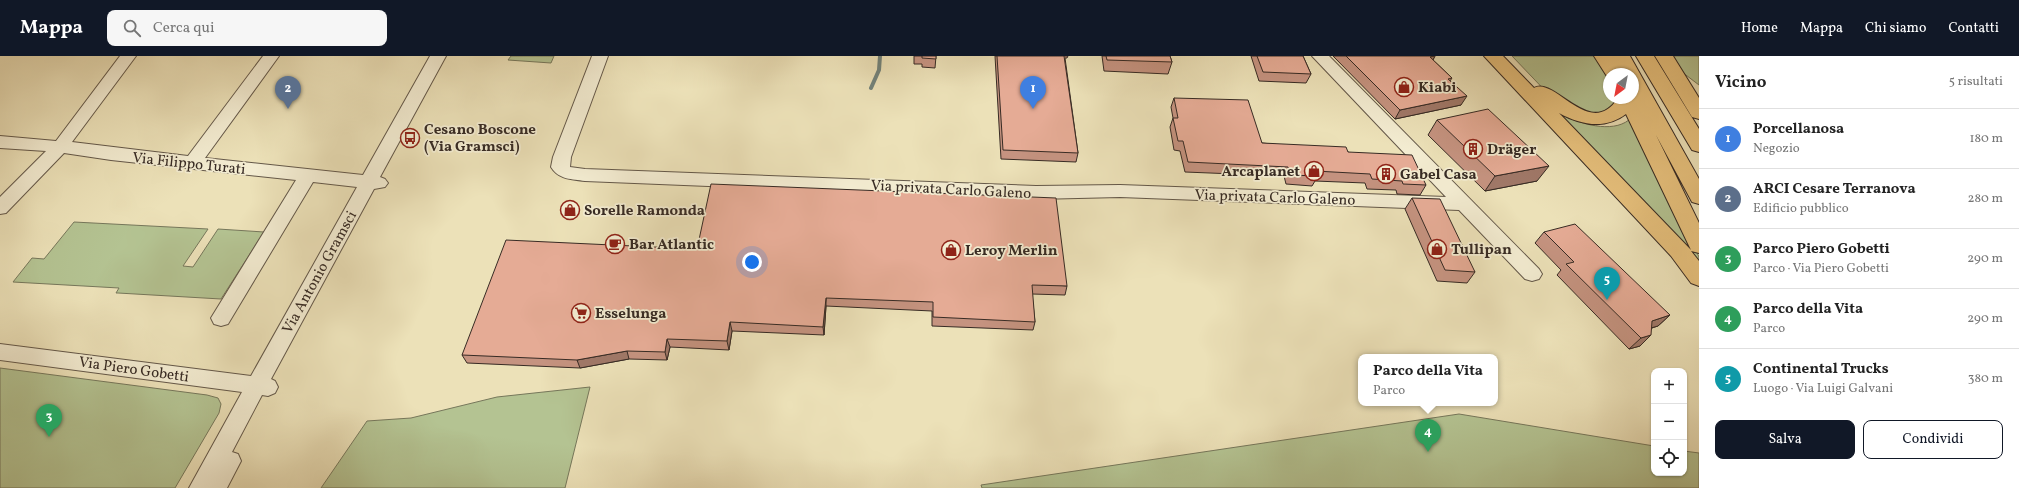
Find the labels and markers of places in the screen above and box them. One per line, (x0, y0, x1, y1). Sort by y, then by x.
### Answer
pin: 2 (275, 76, 301, 109)
pin: 1 (1020, 76, 1046, 109)
shop icon: Kiabi (1393, 76, 1415, 98)
place label: Kiabi (1418, 78, 1457, 99)
place label: Cesano Boscone (Via Gramsci) (424, 120, 536, 158)
bus stop icon: Cesano Boscone (Via Gramsci) (399, 127, 421, 149)
building icon: Dräger (1462, 138, 1484, 160)
place label: Dräger (1487, 140, 1536, 161)
shop icon: Arcaplanet (1303, 160, 1325, 182)
place label: Arcaplanet (1221, 162, 1300, 183)
building icon: Gabel Casa (1375, 163, 1397, 185)
place label: Gabel Casa (1400, 165, 1477, 186)
shop icon: Sorelle Ramonda (559, 199, 581, 221)
place label: Sorelle Ramonda (584, 201, 705, 222)
cafe icon: Bar Atlantic (604, 233, 626, 255)
place label: Bar Atlantic (629, 235, 714, 256)
shop icon: Tullipan (1426, 238, 1448, 260)
shop icon: Leroy Merlin (940, 239, 962, 261)
place label: Tullipan (1451, 240, 1512, 261)
place label: Leroy Merlin (965, 241, 1058, 262)
pin: 5 (1594, 267, 1620, 300)
supermarket icon: Esselunga (570, 302, 592, 324)
place label: Esselunga (595, 304, 666, 325)
pin: 3 (36, 404, 62, 437)
pin: 4 (1415, 419, 1441, 452)

